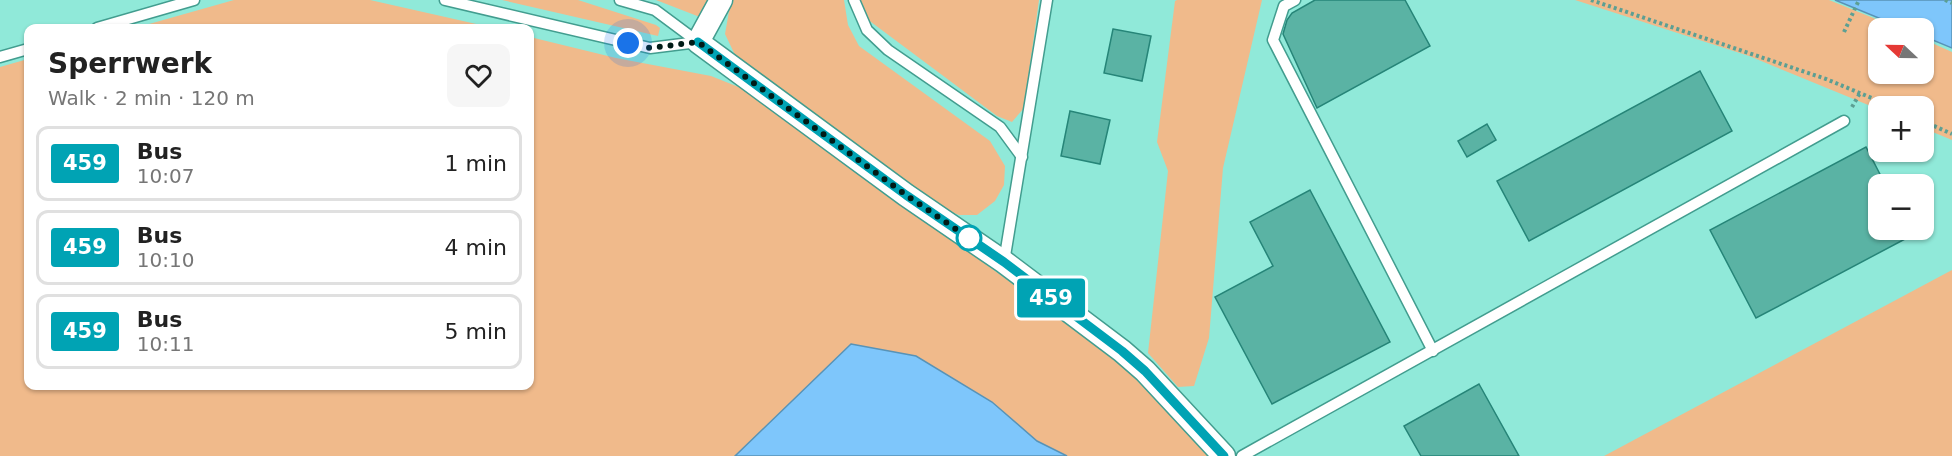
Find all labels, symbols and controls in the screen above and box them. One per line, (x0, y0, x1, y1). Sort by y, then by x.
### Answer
north arrow (1868, 18, 1934, 84)
map controls (1868, 18, 1934, 240)
your location (613, 28, 643, 58)
button: heart (447, 44, 510, 107)
text: Sperrwerk (48, 47, 212, 80)
text: Walk · 2 min · 120 m (48, 86, 255, 110)
button: + (1868, 96, 1934, 162)
text: Bus (137, 139, 182, 164)
text: 459 (63, 151, 107, 175)
text: 1 min (445, 151, 507, 176)
text: 10:07 (137, 164, 194, 188)
button: − (1868, 174, 1934, 240)
text: Bus (137, 223, 182, 248)
unlabelled marker (956, 225, 982, 251)
text: 459 (63, 235, 107, 259)
text: 4 min (445, 235, 507, 260)
text: 10:10 (137, 248, 194, 272)
line badge: 459 (1016, 278, 1086, 318)
text: 459 (1029, 286, 1073, 310)
text: Bus (137, 307, 182, 332)
text: 459 (63, 319, 107, 343)
text: 5 min (445, 319, 507, 344)
text: 10:11 (137, 332, 194, 356)

